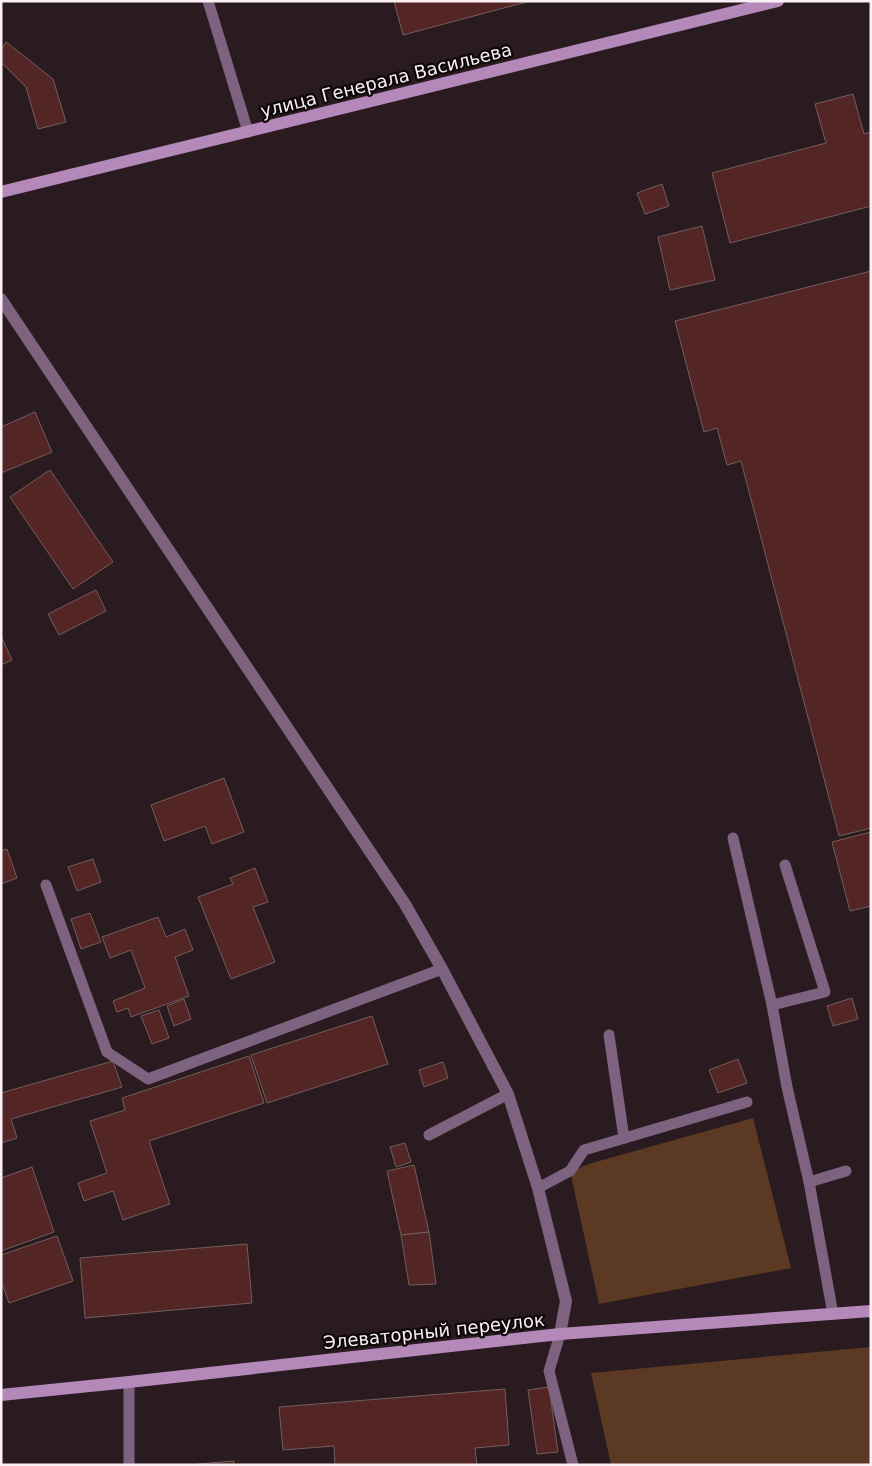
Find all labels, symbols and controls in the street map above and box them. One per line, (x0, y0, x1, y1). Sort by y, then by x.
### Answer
street label: улица Генерала Васильева (258, 39, 514, 121)
street label: Элеваторный переулок (322, 1309, 546, 1353)

